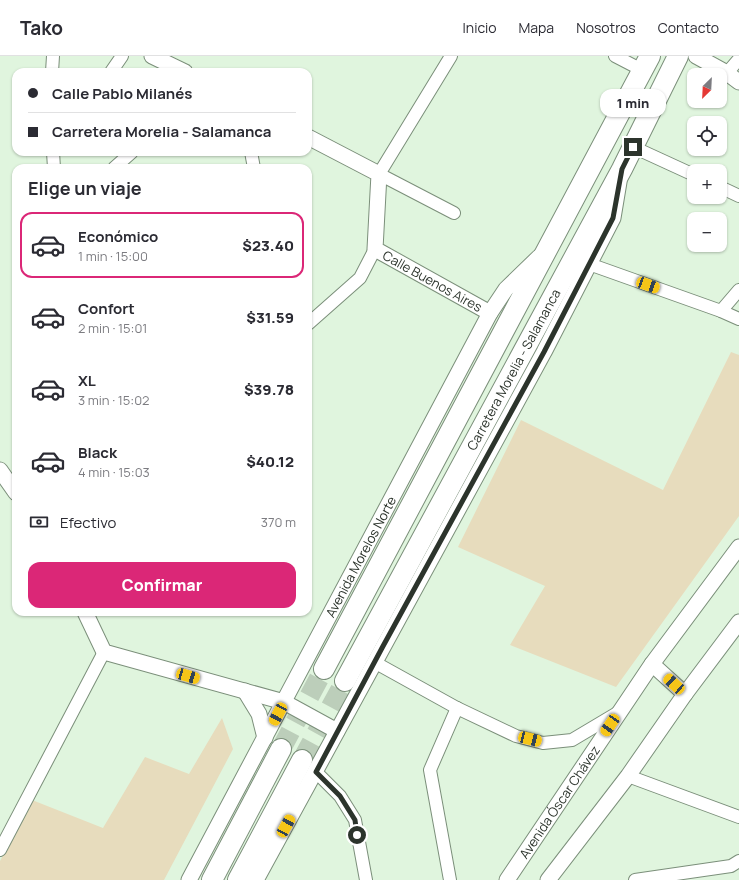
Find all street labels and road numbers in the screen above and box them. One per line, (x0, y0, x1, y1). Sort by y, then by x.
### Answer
street label: Calle Buenos Aires (380, 246, 486, 316)
street label: Carretera Morelia - Salamanca (462, 286, 564, 454)
street label: Avenida Morelos Norte (321, 493, 400, 620)
street label: Avenida Óscar Chávez (515, 742, 604, 862)

